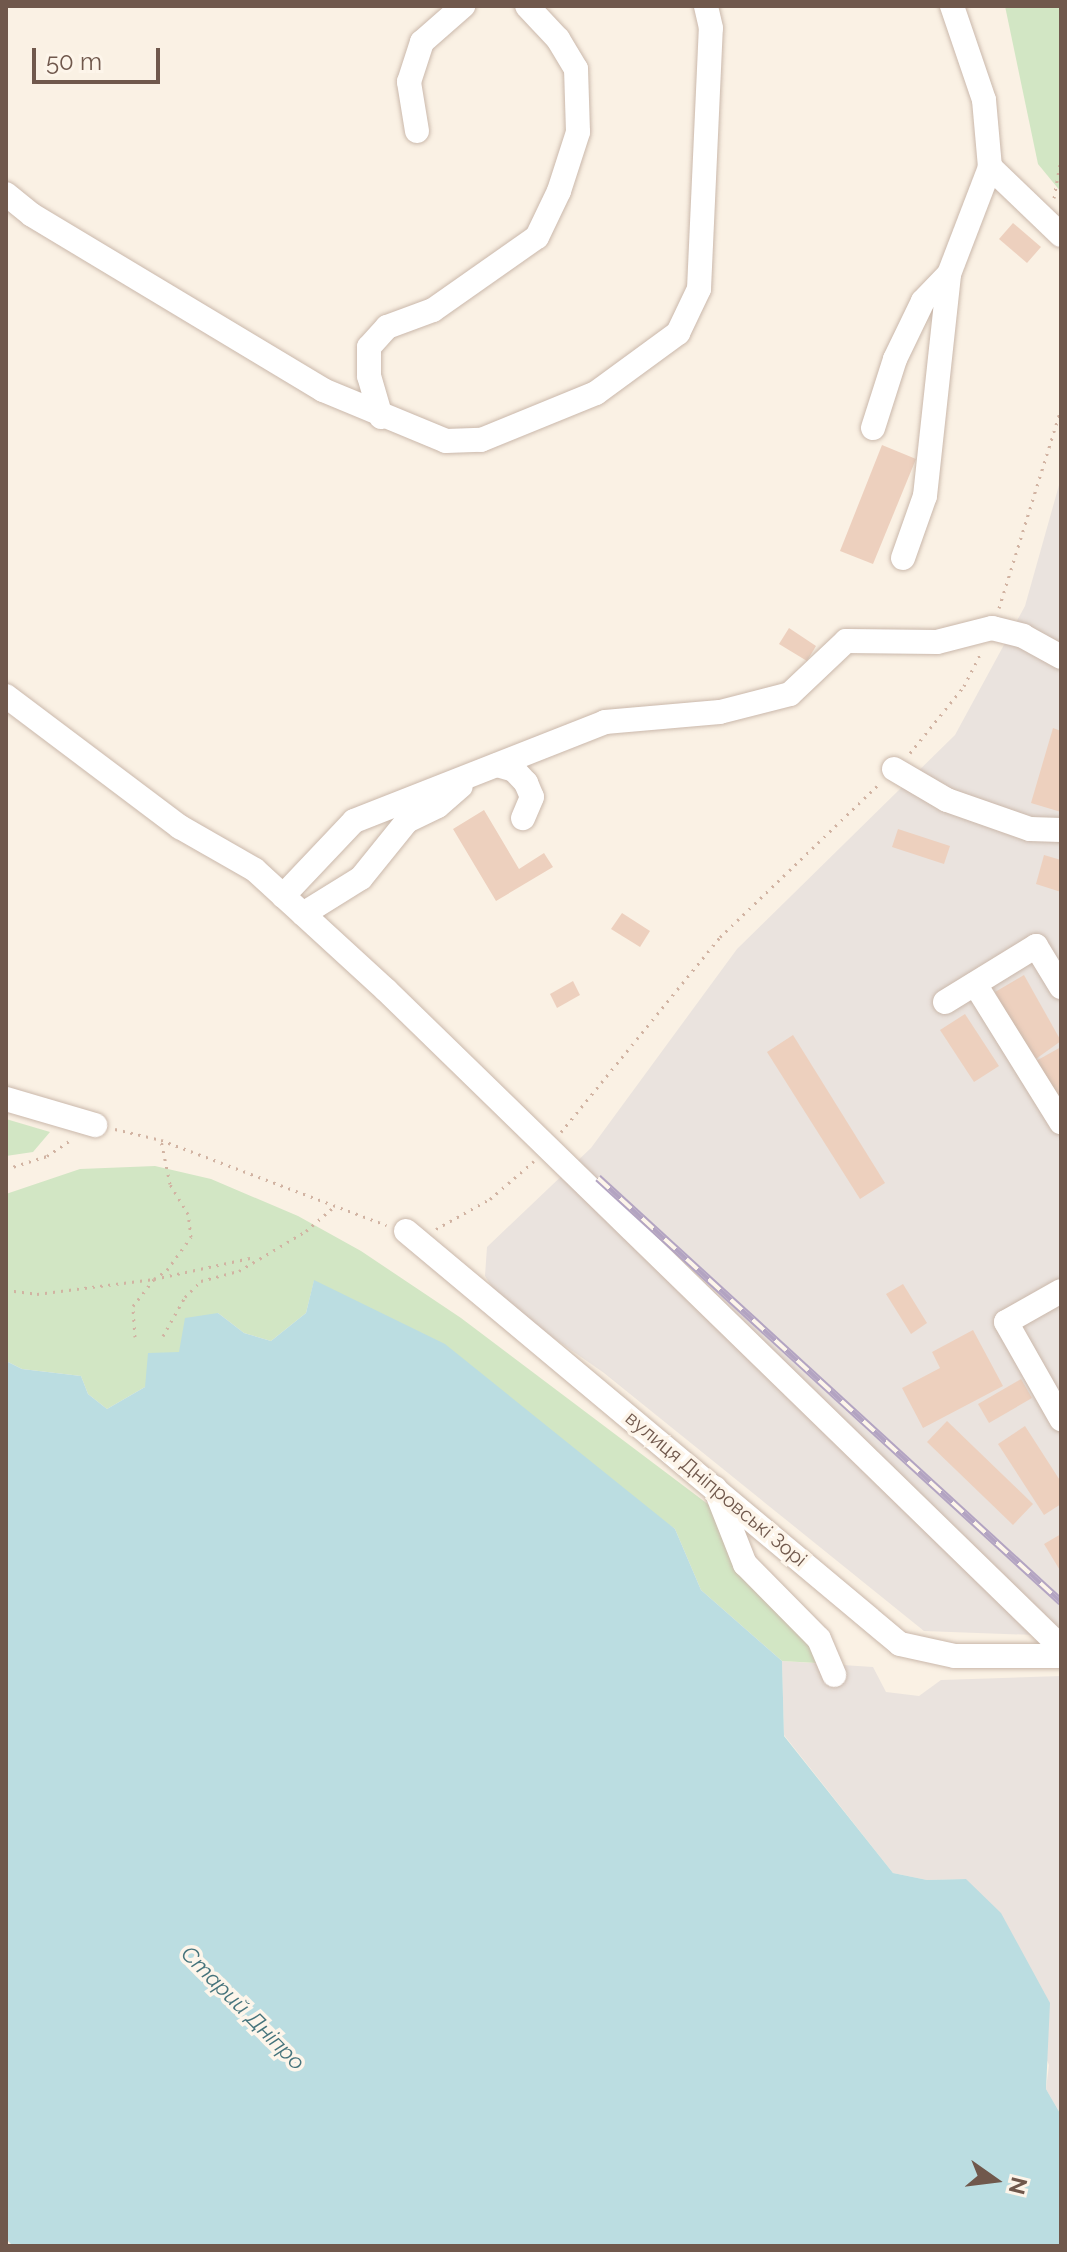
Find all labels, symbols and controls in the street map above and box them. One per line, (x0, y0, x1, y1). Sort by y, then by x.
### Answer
scale bar (36, 32, 164, 82)
text: 50 m (46, 47, 102, 76)
street label: вулиця Дніпровські Зорі (620, 1406, 812, 1572)
water label: Старий Дніпро (175, 1940, 311, 2076)
north arrow (955, 2140, 1035, 2220)
text: N (1004, 2175, 1033, 2197)

